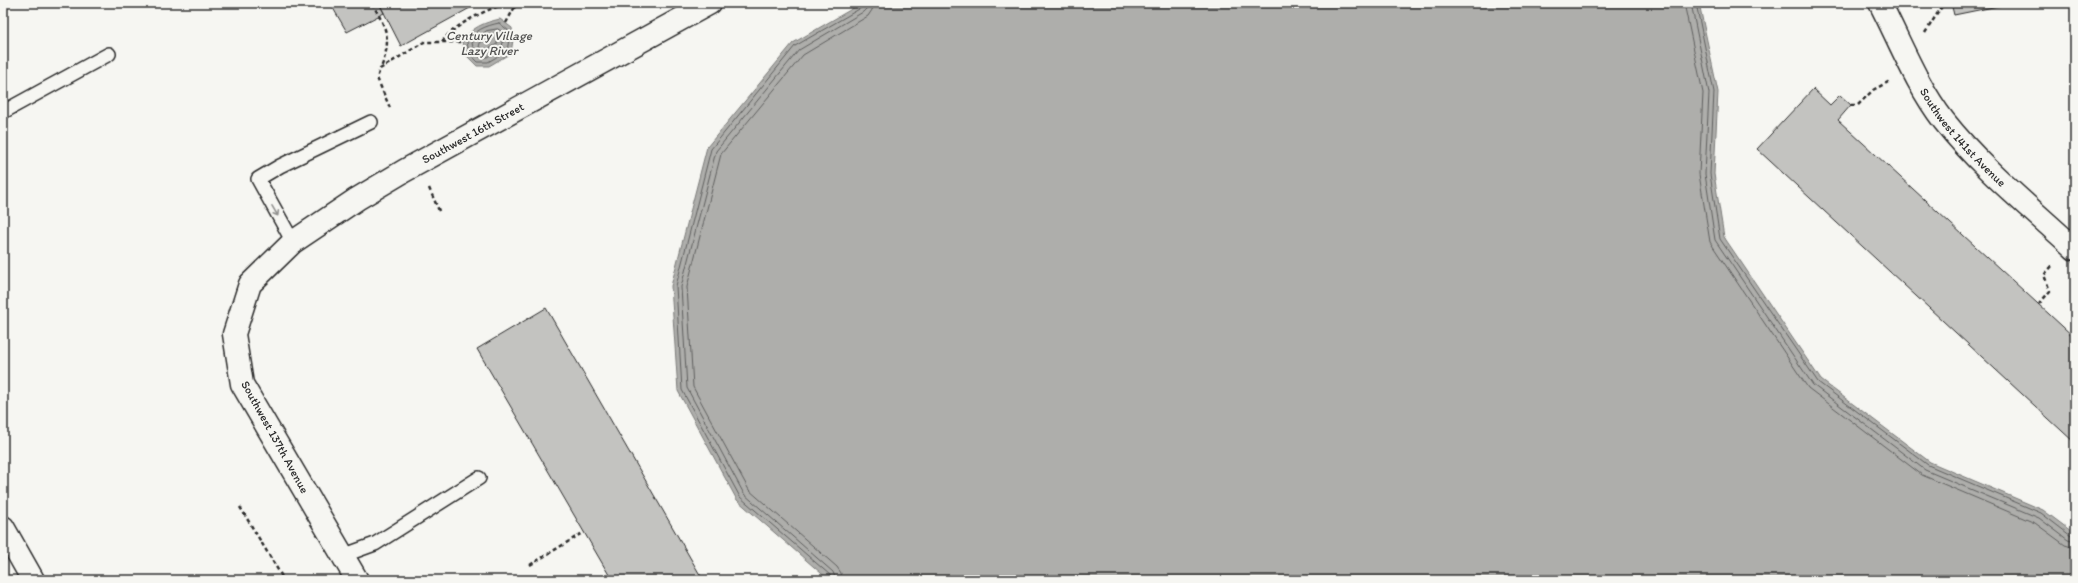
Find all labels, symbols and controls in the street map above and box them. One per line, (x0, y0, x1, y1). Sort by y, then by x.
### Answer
water label: Century Village Lazy River (446, 28, 533, 58)
street label: Southwest 141st Avenue (1917, 85, 2009, 190)
street label: Southwest 16th Street (420, 99, 527, 167)
one-way arrow (272, 205, 280, 217)
street label: Southwest 137th Avenue (238, 378, 312, 496)

